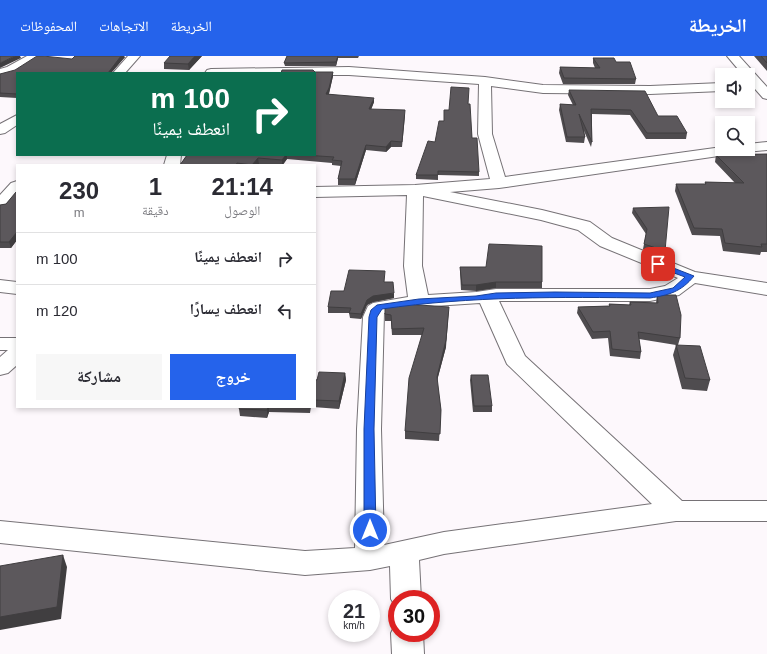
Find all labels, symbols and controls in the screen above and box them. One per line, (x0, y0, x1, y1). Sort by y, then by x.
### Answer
text: الخريطة (689, 15, 747, 36)
text: المحفوظات (20, 18, 77, 34)
text: الاتجاهات (99, 18, 149, 34)
text: الخريطة (171, 18, 212, 34)
map controls (715, 68, 755, 156)
button: sound (715, 68, 755, 108)
text: 100 m (151, 83, 230, 114)
icon: right (244, 88, 296, 140)
button: search (715, 116, 755, 156)
text: انعطف يمينًا (152, 119, 230, 139)
text: 1 (149, 173, 162, 200)
text: 21:14 (212, 173, 273, 200)
text: 230 (59, 177, 99, 204)
text: دقيقة (142, 203, 169, 218)
text: الوصول (224, 203, 260, 218)
text: m (74, 205, 84, 220)
pin (641, 247, 675, 281)
text: انعطف يمينًا (194, 248, 262, 265)
icon: right (274, 248, 296, 270)
text: 100 m (36, 250, 78, 267)
icon: arrive (647, 253, 669, 275)
text: انعطف يسارًا (190, 300, 262, 317)
icon: left (274, 300, 296, 322)
text: 120 m (36, 302, 78, 319)
button: مشاركة (36, 354, 162, 400)
button: خروج (170, 354, 296, 400)
position arrow (349, 509, 391, 551)
speed limit sign: 30 (388, 590, 440, 642)
text: 21 (343, 600, 365, 622)
text: km/h (343, 620, 365, 631)

